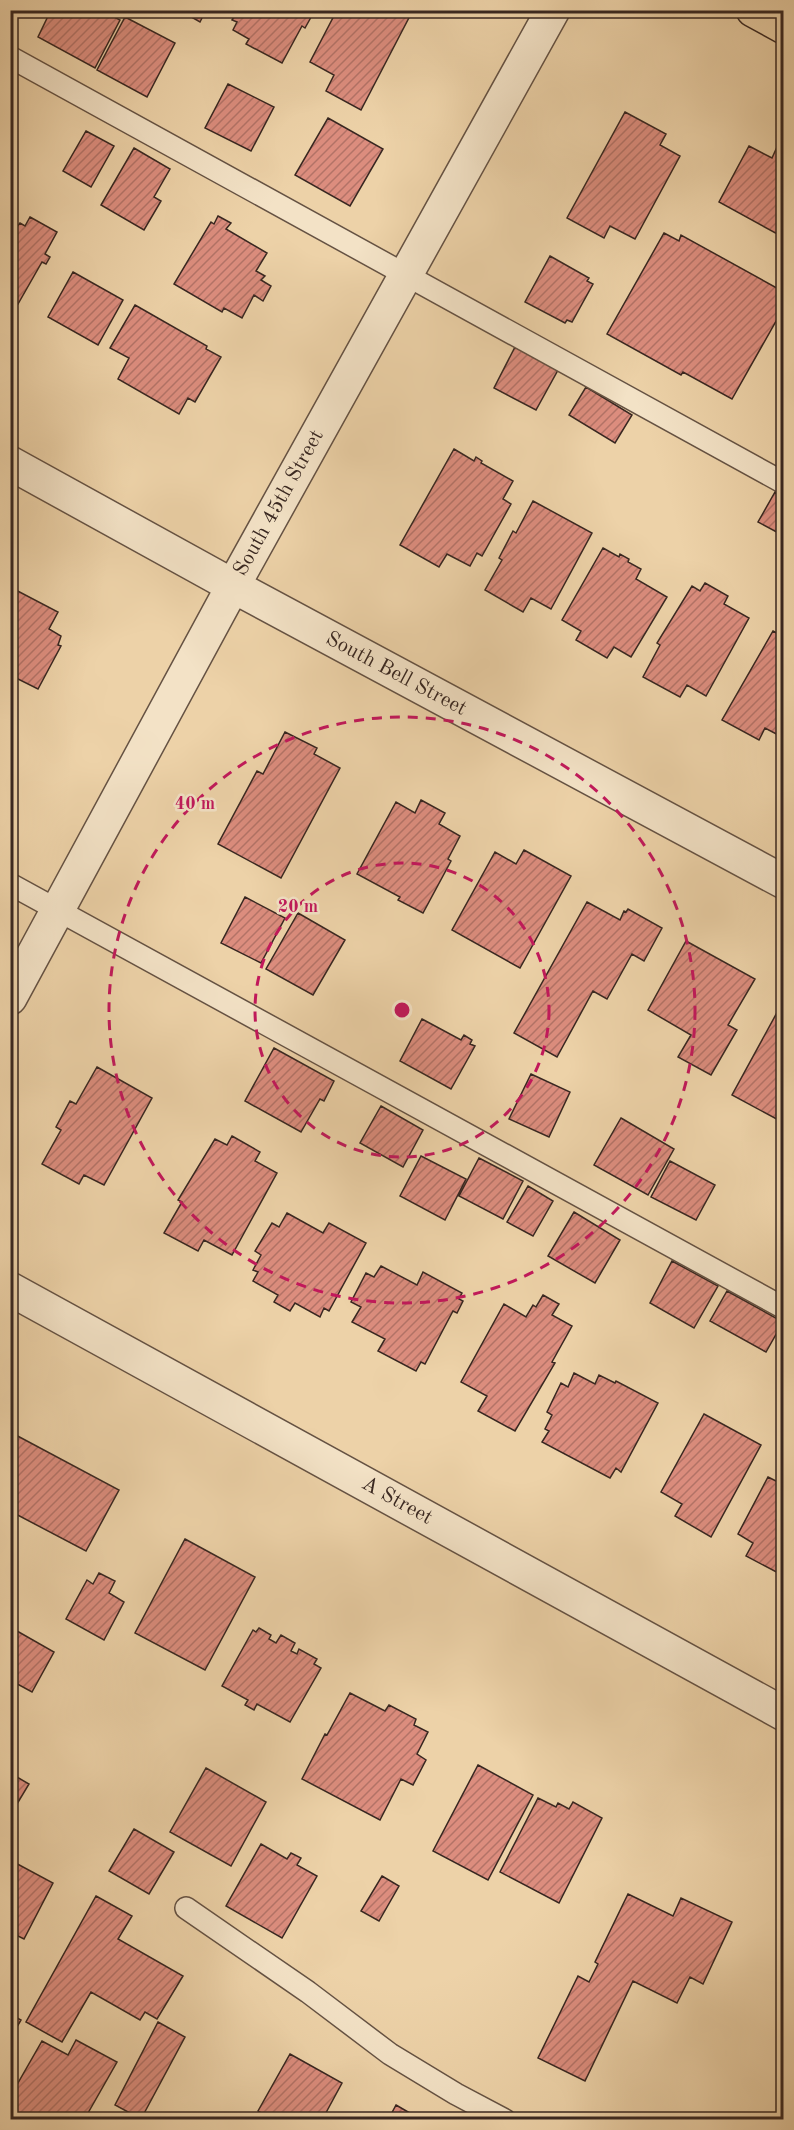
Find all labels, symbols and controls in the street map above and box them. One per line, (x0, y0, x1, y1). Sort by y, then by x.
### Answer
street label: South 45th Street (230, 426, 328, 580)
street label: South Bell Street (322, 628, 470, 720)
text: 40 m (175, 795, 215, 813)
text: 20 m (278, 898, 318, 916)
centre of rings (392, 1000, 412, 1020)
street label: A Street (358, 1473, 436, 1529)

